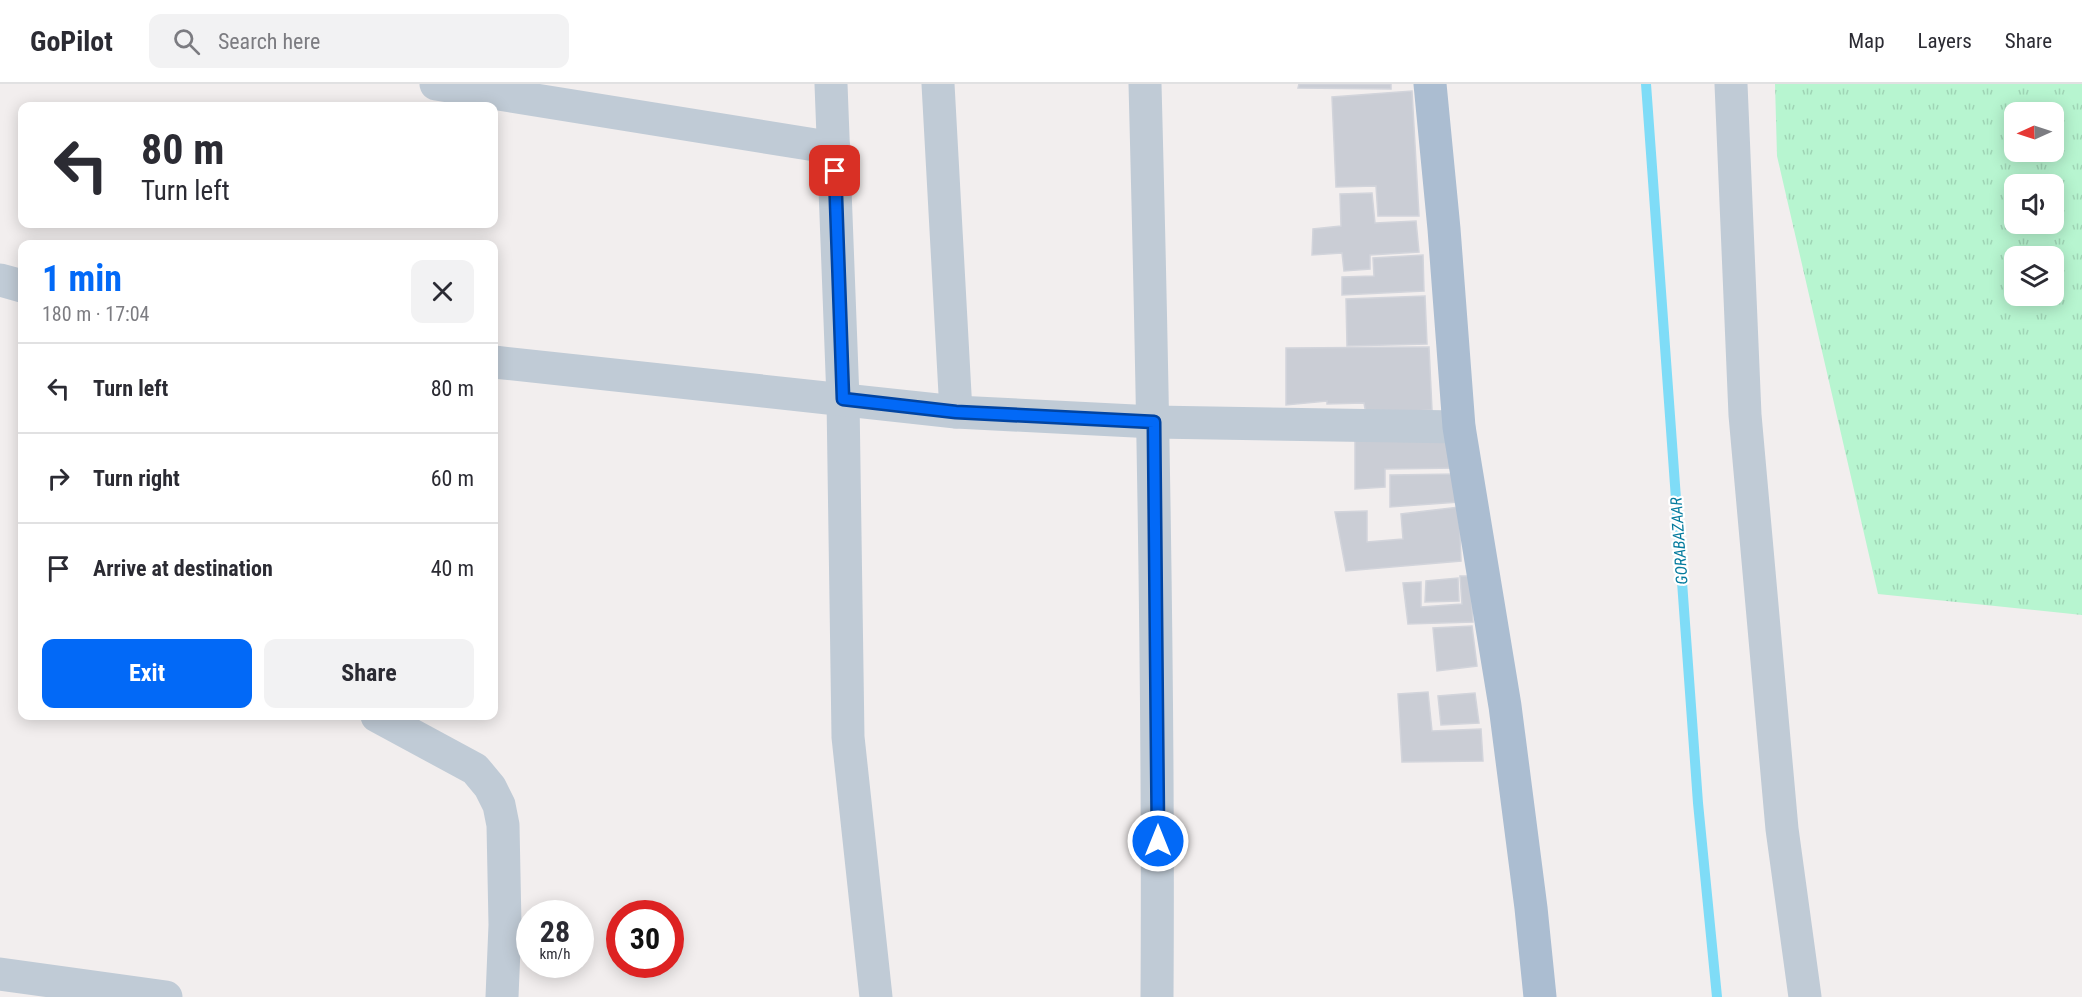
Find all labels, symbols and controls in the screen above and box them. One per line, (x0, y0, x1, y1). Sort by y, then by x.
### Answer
search box (149, 14, 569, 68)
text: GoPilot (30, 25, 113, 58)
icon: search (170, 25, 203, 58)
text: Search here (218, 29, 320, 54)
text: Map (1848, 29, 1885, 53)
text: Layers (1918, 29, 1972, 53)
text: Share (2005, 29, 2052, 53)
north arrow (2004, 102, 2064, 162)
map controls (2004, 102, 2064, 306)
text: 80 m (141, 125, 224, 174)
icon: left (42, 126, 120, 204)
pin (809, 145, 860, 196)
icon: arrive (818, 154, 851, 187)
button: sound (2004, 174, 2064, 234)
text: Turn left (141, 175, 230, 207)
button: layers (2004, 246, 2064, 306)
text: 1 min (42, 258, 122, 300)
button: close (411, 260, 474, 323)
text: 180 m · 17:04 (42, 302, 149, 326)
icon: left (42, 372, 75, 405)
text: Turn left (93, 376, 168, 401)
text: 80 m (431, 376, 474, 401)
icon: right (42, 462, 75, 495)
text: Turn right (93, 466, 180, 491)
text: 60 m (431, 466, 474, 491)
water label: GORABAZAAR (1666, 496, 1692, 585)
icon: arrive (42, 552, 75, 585)
text: Arrive at destination (93, 556, 273, 581)
text: 40 m (431, 556, 474, 581)
button: Exit (42, 639, 252, 708)
button: Share (264, 639, 474, 708)
position arrow (1126, 809, 1190, 873)
speed limit sign: 30 (606, 900, 684, 978)
text: 28 (540, 914, 570, 949)
text: km/h (540, 945, 570, 963)

